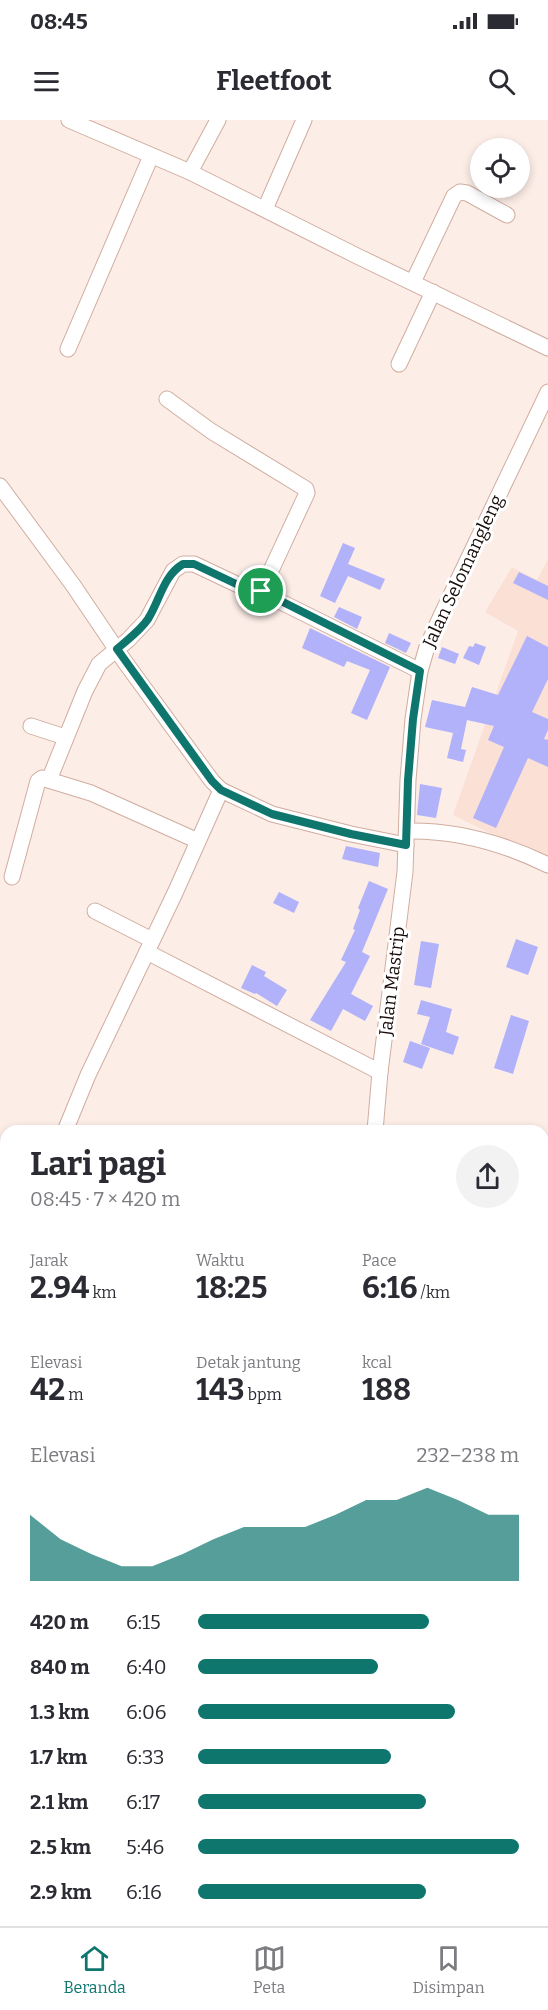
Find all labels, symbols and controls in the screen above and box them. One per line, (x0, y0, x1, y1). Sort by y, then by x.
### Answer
text: 08:45 (30, 8, 88, 35)
icon: menu (30, 65, 63, 98)
text: Fleetfoot (216, 65, 332, 97)
icon: search (485, 65, 518, 98)
map controls (470, 138, 530, 198)
button: locate (470, 138, 530, 198)
street label: Jalan Selomangleng (418, 491, 508, 652)
pin (235, 565, 286, 616)
icon: arrive (244, 574, 277, 607)
street label: Jalan Mastrip (374, 925, 410, 1038)
text: Lari pagi (30, 1144, 166, 1184)
button: share (456, 1145, 519, 1208)
text: 08:45 · 7 × 420 m (30, 1187, 180, 1211)
text: Jarak (30, 1251, 68, 1270)
text: Waktu (196, 1251, 244, 1270)
text: Pace (362, 1251, 397, 1270)
text: 2.94 (30, 1270, 89, 1306)
text: 18:25 (196, 1270, 267, 1306)
text: 6:16 (362, 1270, 417, 1306)
text: km (89, 1283, 117, 1302)
text: /km (417, 1283, 450, 1302)
text: Elevasi (30, 1353, 82, 1372)
text: Detak jantung (196, 1353, 301, 1372)
text: kcal (362, 1353, 392, 1372)
text: 42 (30, 1372, 65, 1408)
text: 143 (196, 1372, 245, 1408)
text: 188 (362, 1372, 411, 1408)
text: m (65, 1385, 84, 1404)
text: bpm (245, 1385, 282, 1404)
text: Elevasi (30, 1443, 95, 1467)
text: 232–238 m (416, 1443, 519, 1467)
text: 420 m (30, 1610, 89, 1634)
text: 6:15 (126, 1610, 161, 1634)
text: 840 m (30, 1655, 90, 1679)
text: 6:40 (126, 1655, 166, 1679)
text: 1.3 km (30, 1700, 89, 1724)
text: 6:06 (126, 1700, 167, 1724)
text: 1.7 km (30, 1745, 87, 1769)
text: 6:33 (126, 1745, 164, 1769)
text: 2.1 km (30, 1790, 88, 1814)
text: 6:17 (126, 1790, 160, 1814)
text: 2.5 km (30, 1835, 91, 1859)
text: 5:46 (126, 1835, 164, 1859)
text: 2.9 km (30, 1880, 92, 1904)
text: 6:16 (126, 1880, 162, 1904)
tab: Beranda (63, 1942, 126, 1997)
tab: Peta (253, 1942, 286, 1997)
tab: Disimpan (412, 1942, 485, 1997)

